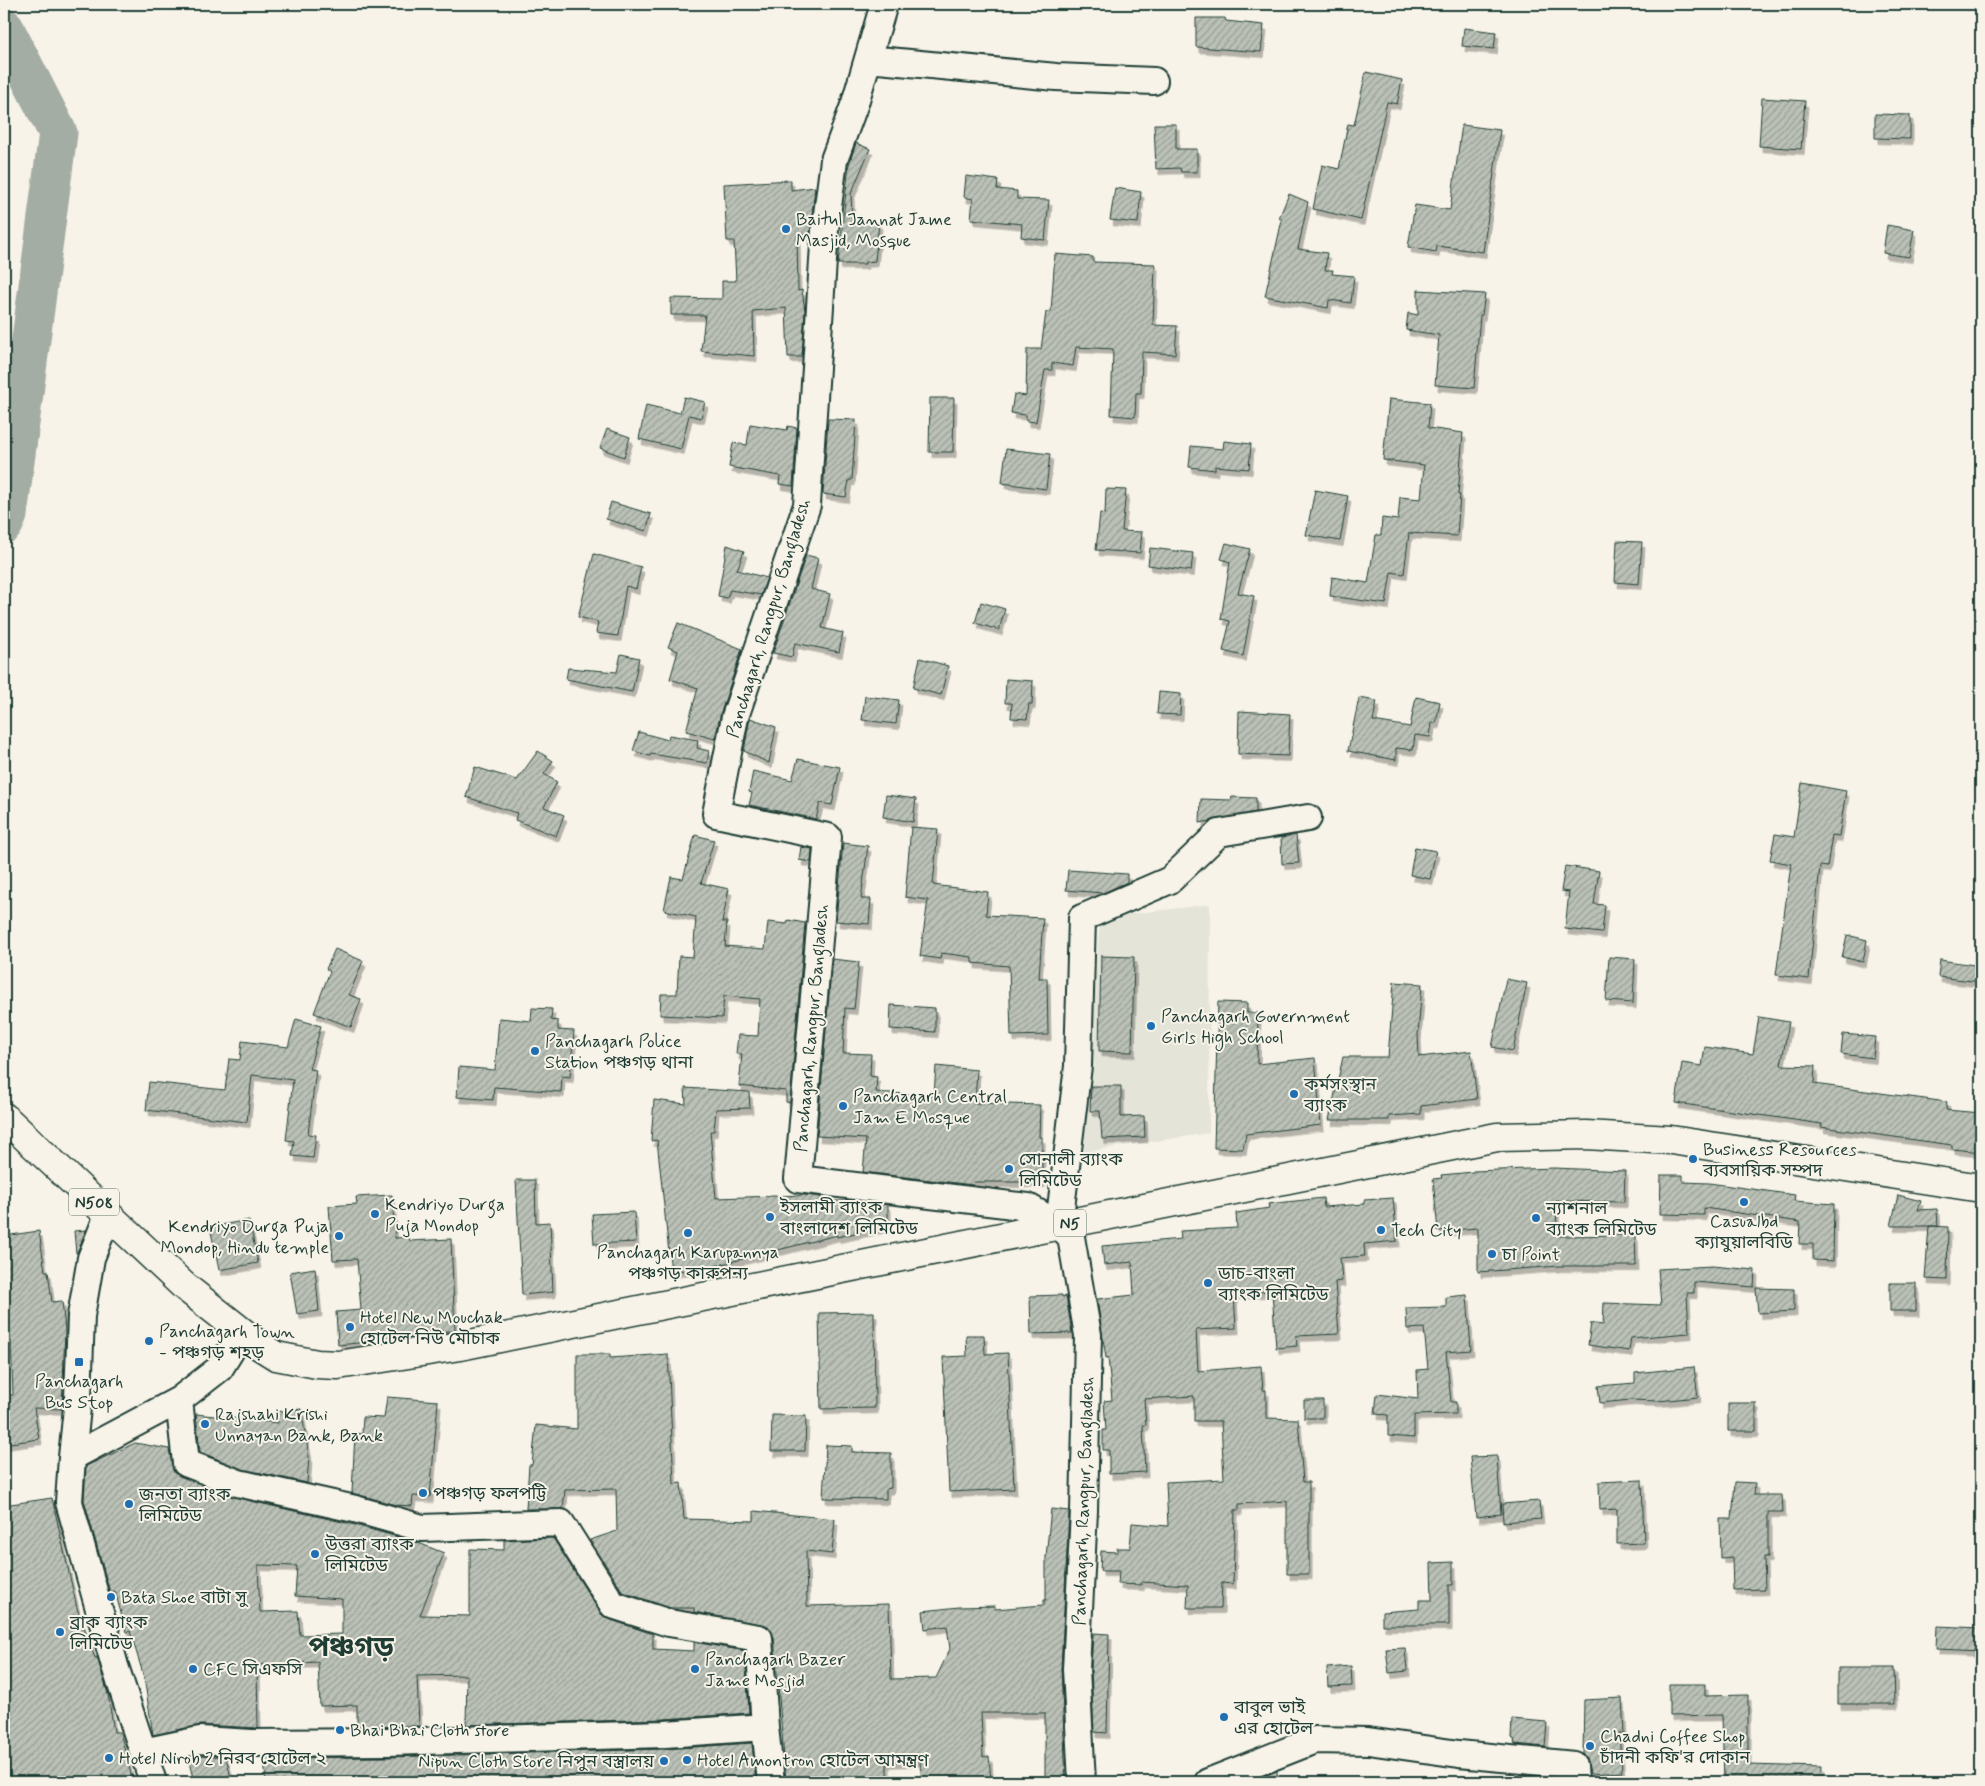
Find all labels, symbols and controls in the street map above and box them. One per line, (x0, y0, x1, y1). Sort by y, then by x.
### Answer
place label: Baitul Jannat Jame Masjid, Mosque (796, 208, 952, 253)
marker: Baitul Jannat Jame Masjid, Mosque (780, 223, 792, 235)
street label: Panchagarh, Rangpur, Bangladesh (721, 496, 819, 742)
street label: Panchagarh, Rangpur, Bangladesh (789, 903, 837, 1153)
place label: Panchagarh Government Girls High School (1161, 1005, 1350, 1051)
marker: Panchagarh Government Girls High School (1145, 1020, 1157, 1032)
place label: Panchagarh Police Station পঞ্চগড় থানা (545, 1030, 693, 1075)
marker: Panchagarh Police Station পঞ্চগড় থানা (529, 1045, 541, 1057)
place label: কর্মসংস্থান ব্যাংক (1303, 1073, 1377, 1118)
place label: Panchagarh Central Jam E Mosque (853, 1085, 1007, 1130)
marker: কর্মসংস্থান ব্যাংক (1288, 1088, 1300, 1100)
marker: Panchagarh Central Jam E Mosque (837, 1100, 849, 1112)
place label: Business Resources ব্যবসায়িক সম্পদ (1702, 1138, 1857, 1183)
place label: সোনালী ব্যাংক লিমিটেড (1018, 1148, 1123, 1193)
marker: Business Resources ব্যবসায়িক সম্পদ (1687, 1153, 1699, 1165)
marker: সোনালী ব্যাংক লিমিটেড (1003, 1163, 1015, 1175)
road number: N508 (69, 1188, 119, 1216)
place label: Kendriyo Durga Puja Mondop (385, 1193, 505, 1238)
place label: ইসলামী ব্যাংক বাংলাদেশ লিমিটেড (779, 1196, 918, 1241)
marker: Casualbd ক্যাযুয়ালবিডি (1738, 1196, 1750, 1208)
place label: ন্যাশনাল ব্যাংক লিমিটেড (1545, 1197, 1657, 1242)
marker: Kendriyo Durga Puja Mondop (369, 1208, 381, 1220)
road number: N5 (1054, 1210, 1086, 1236)
place label: Casualbd ক্যাযুয়ালবিডি (1694, 1210, 1793, 1255)
marker: ইসলামী ব্যাংক বাংলাদেশ লিমিটেড (764, 1211, 776, 1223)
marker: ন্যাশনাল ব্যাংক লিমিটেড (1530, 1212, 1542, 1224)
place label: Kendriyo Durga Puja Mondop, Hindu temple (161, 1215, 329, 1260)
place label: Tech City (1391, 1219, 1461, 1243)
marker: Tech City (1375, 1224, 1387, 1236)
marker: Panchagarh Karupannya পঞ্চগড় কারুপন্য (682, 1227, 694, 1239)
marker: Kendriyo Durga Puja Mondop, Hindu temple (333, 1230, 345, 1242)
place label: Panchagarh Karupannya পঞ্চগড় কারুপন্য (597, 1241, 779, 1286)
place label: চা Point (1501, 1243, 1560, 1267)
marker: চা Point (1486, 1248, 1498, 1260)
place label: ডাচ-বাংলা ব্যাংক লিমিটেড (1217, 1262, 1329, 1307)
marker: ডাচ-বাংলা ব্যাংক লিমিটেড (1202, 1277, 1214, 1289)
place label: Hotel New Mouchak হোটেল নিউ মৌচাক (360, 1306, 503, 1351)
place label: Panchagarh Town - পঞ্চগড় শহড় (159, 1320, 295, 1365)
marker: Hotel New Mouchak হোটেল নিউ মৌচাক (344, 1321, 356, 1333)
marker: Panchagarh Town - পঞ্চগড় শহড় (143, 1335, 155, 1347)
marker: Panchagarh Bus Stop (73, 1356, 85, 1368)
place label: Panchagarh Bus Stop (35, 1370, 123, 1415)
street label: Panchagarh, Rangpur, Bangladesh (1068, 1376, 1102, 1626)
place label: Rajshahi Krishi Unnayan Bank, Bank (215, 1403, 383, 1448)
marker: Rajshahi Krishi Unnayan Bank, Bank (199, 1418, 211, 1430)
place label: পঞ্চগড় ফলপট্টি (433, 1482, 547, 1506)
place label: জনতা ব্যাংক লিমিটেড (138, 1483, 231, 1528)
marker: পঞ্চগড় ফলপট্টি (417, 1487, 429, 1499)
marker: জনতা ব্যাংক লিমিটেড (123, 1498, 135, 1510)
place label: উত্তরা ব্যাংক লিমিটেড (324, 1533, 414, 1578)
marker: উত্তরা ব্যাংক লিমিটেড (309, 1548, 321, 1560)
place label: Bata Shoe বাটা সু (121, 1586, 249, 1610)
marker: Bata Shoe বাটা সু (105, 1591, 117, 1603)
place label: ব্রাক ব্যাংক লিমিটেড (69, 1611, 148, 1656)
marker: ব্রাক ব্যাংক লিমিটেড (54, 1626, 66, 1638)
district label: পঞ্চগড় (308, 1630, 394, 1667)
place label: Panchagarh Bazer Jame Mosjid (705, 1648, 846, 1693)
place label: CFC সিএফসি (203, 1658, 303, 1682)
marker: CFC সিএফসি (187, 1663, 199, 1675)
marker: Panchagarh Bazer Jame Mosjid (689, 1663, 701, 1675)
place label: বাবুল ভাই এর হোটেল (1233, 1696, 1314, 1741)
marker: বাবুল ভাই এর হোটেল (1218, 1711, 1230, 1723)
place label: Bhai Bhai Cloth store (350, 1719, 509, 1743)
marker: Bhai Bhai Cloth store (334, 1724, 346, 1736)
place label: Chadni Coffee Shop চাঁদনী কফি'র দোকান (1599, 1725, 1751, 1770)
marker: Chadni Coffee Shop চাঁদনী কফি'র দোকান (1584, 1740, 1596, 1752)
place label: Hotel Nirob 2 নিরব হোটেল ২ (119, 1747, 327, 1771)
place label: Hotel Amontron হোটেল আমন্ত্রণ (697, 1749, 929, 1773)
place label: Nipun Cloth Store নিপুন বস্ত্রালয় (418, 1750, 655, 1774)
marker: Hotel Nirob 2 নিরব হোটেল ২ (103, 1752, 115, 1764)
marker: Hotel Amontron হোটেল আমন্ত্রণ (681, 1754, 693, 1766)
marker: Nipun Cloth Store নিপুন বস্ত্রালয় (658, 1755, 670, 1767)

